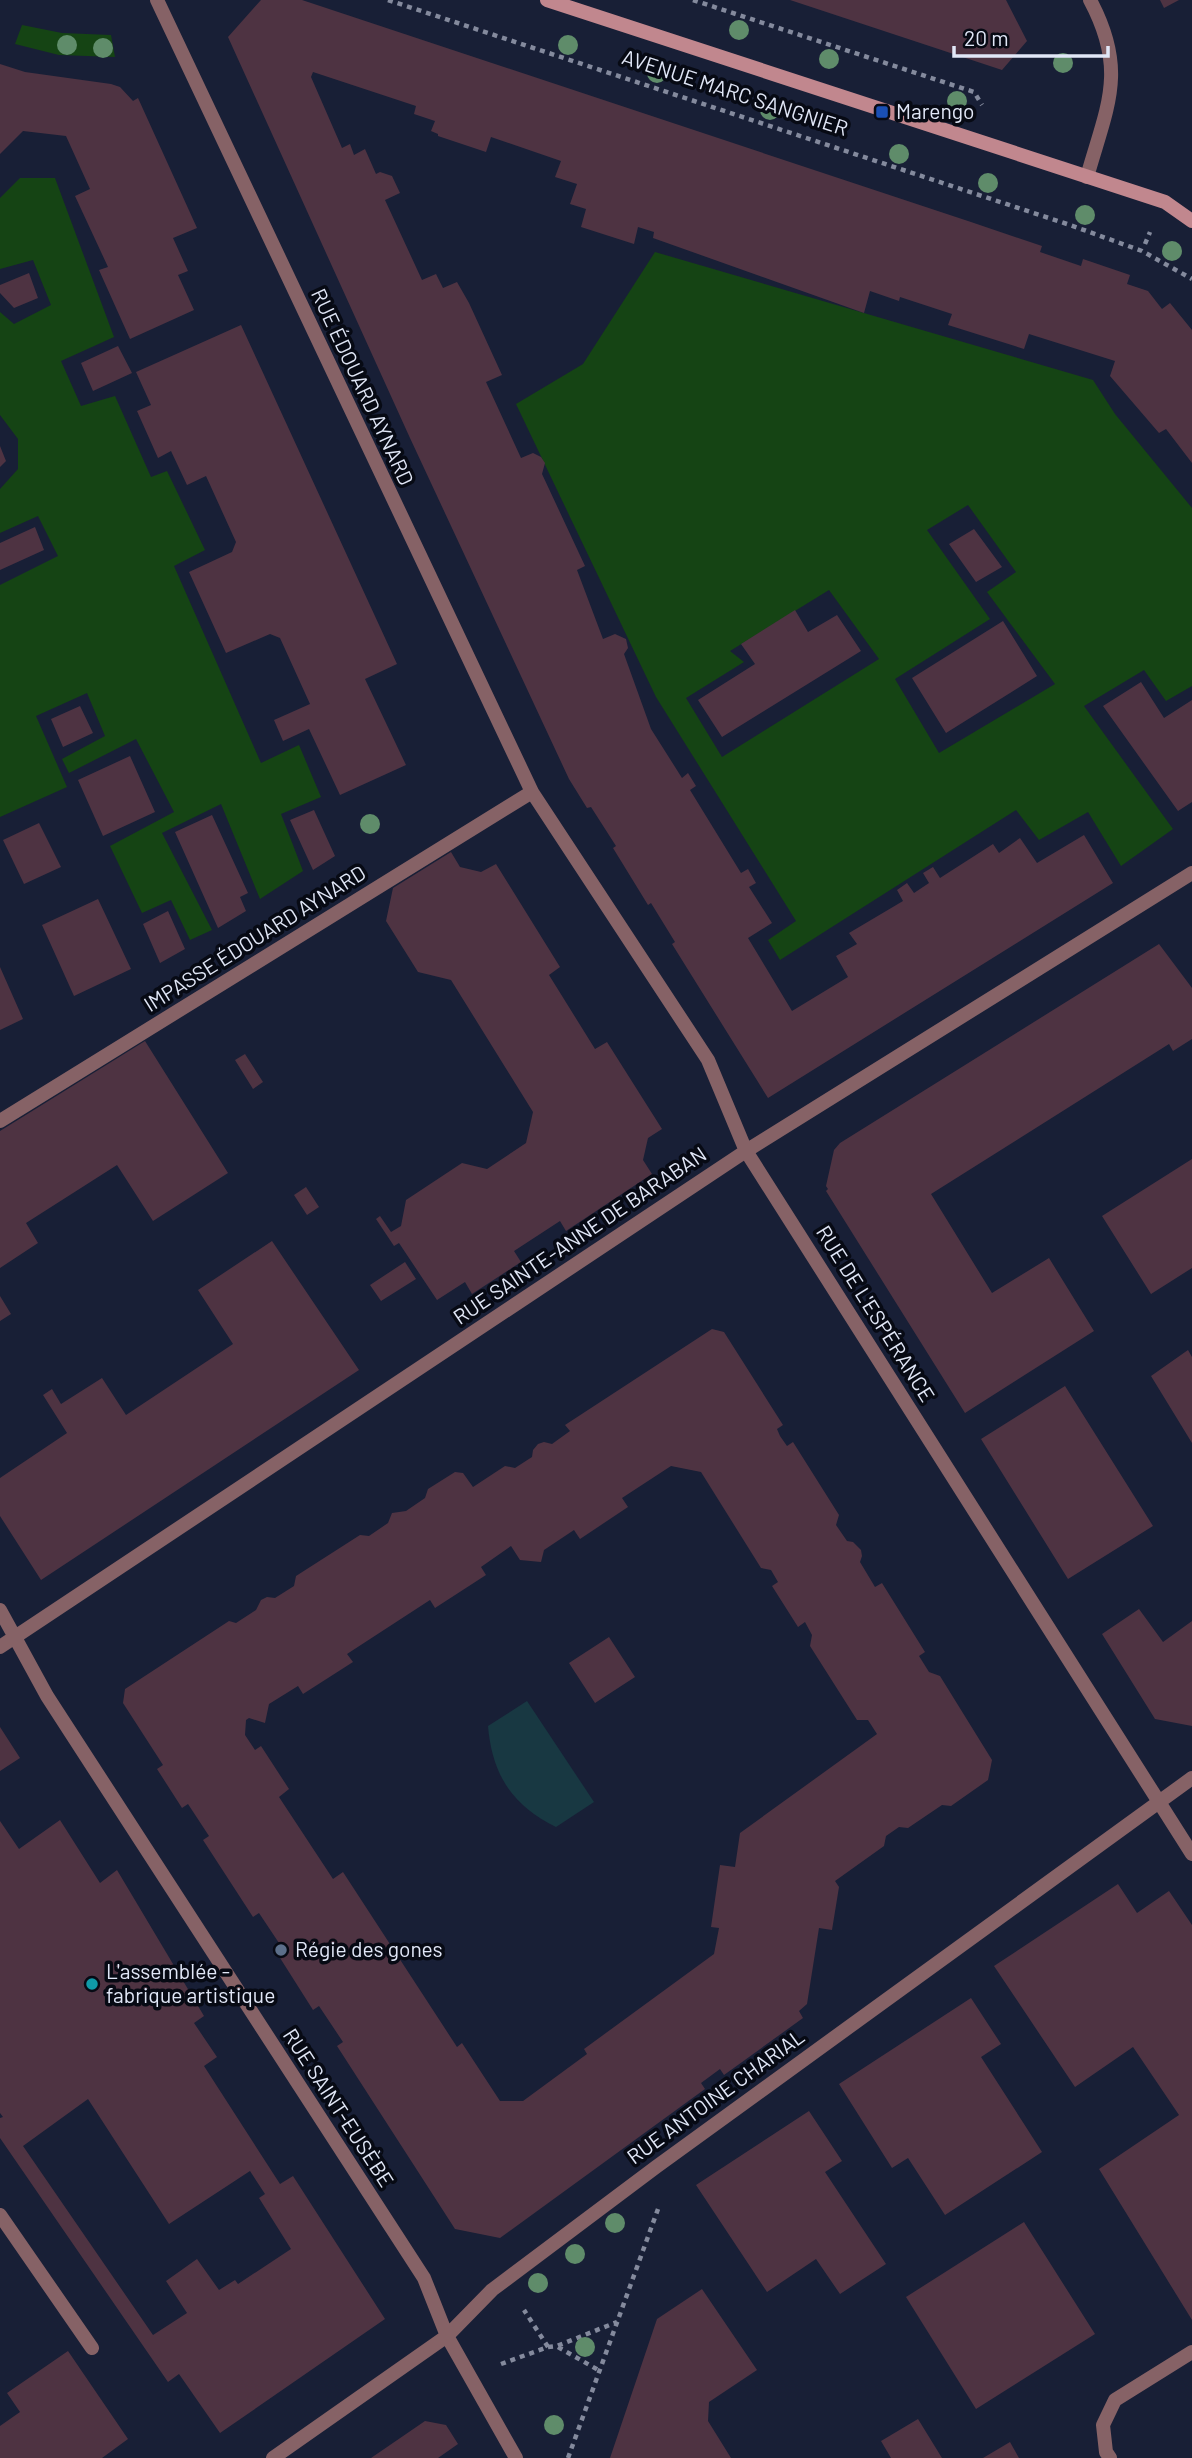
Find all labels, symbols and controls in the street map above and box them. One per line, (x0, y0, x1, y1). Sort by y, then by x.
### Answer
scale bar (954, 14, 1108, 58)
text: 20 m (964, 25, 1009, 50)
street label: AVENUE MARC SANGNIER (619, 43, 852, 140)
place label: Marengo (896, 98, 974, 123)
marker: Marengo (874, 104, 890, 120)
street label: RUE ÉDOUARD AYNARD (307, 284, 420, 489)
street label: IMPASSE ÉDOUARD AYNARD (139, 859, 370, 1016)
street label: RUE SAINTE-ANNE DE BARABAN (448, 1141, 710, 1329)
street label: RUE DE L'ESPÉRANCE (812, 1220, 941, 1406)
place label: Régie des gones (295, 1936, 443, 1961)
marker: Régie des gones (273, 1942, 289, 1958)
place label: L'assemblée - fabrique artistique (106, 1958, 275, 2007)
marker: L'assemblée - fabrique artistique (84, 1976, 100, 1992)
street label: RUE SAINT-EUSÈBE (279, 2023, 400, 2191)
street label: RUE ANTOINE CHARIAL (622, 2023, 809, 2168)

